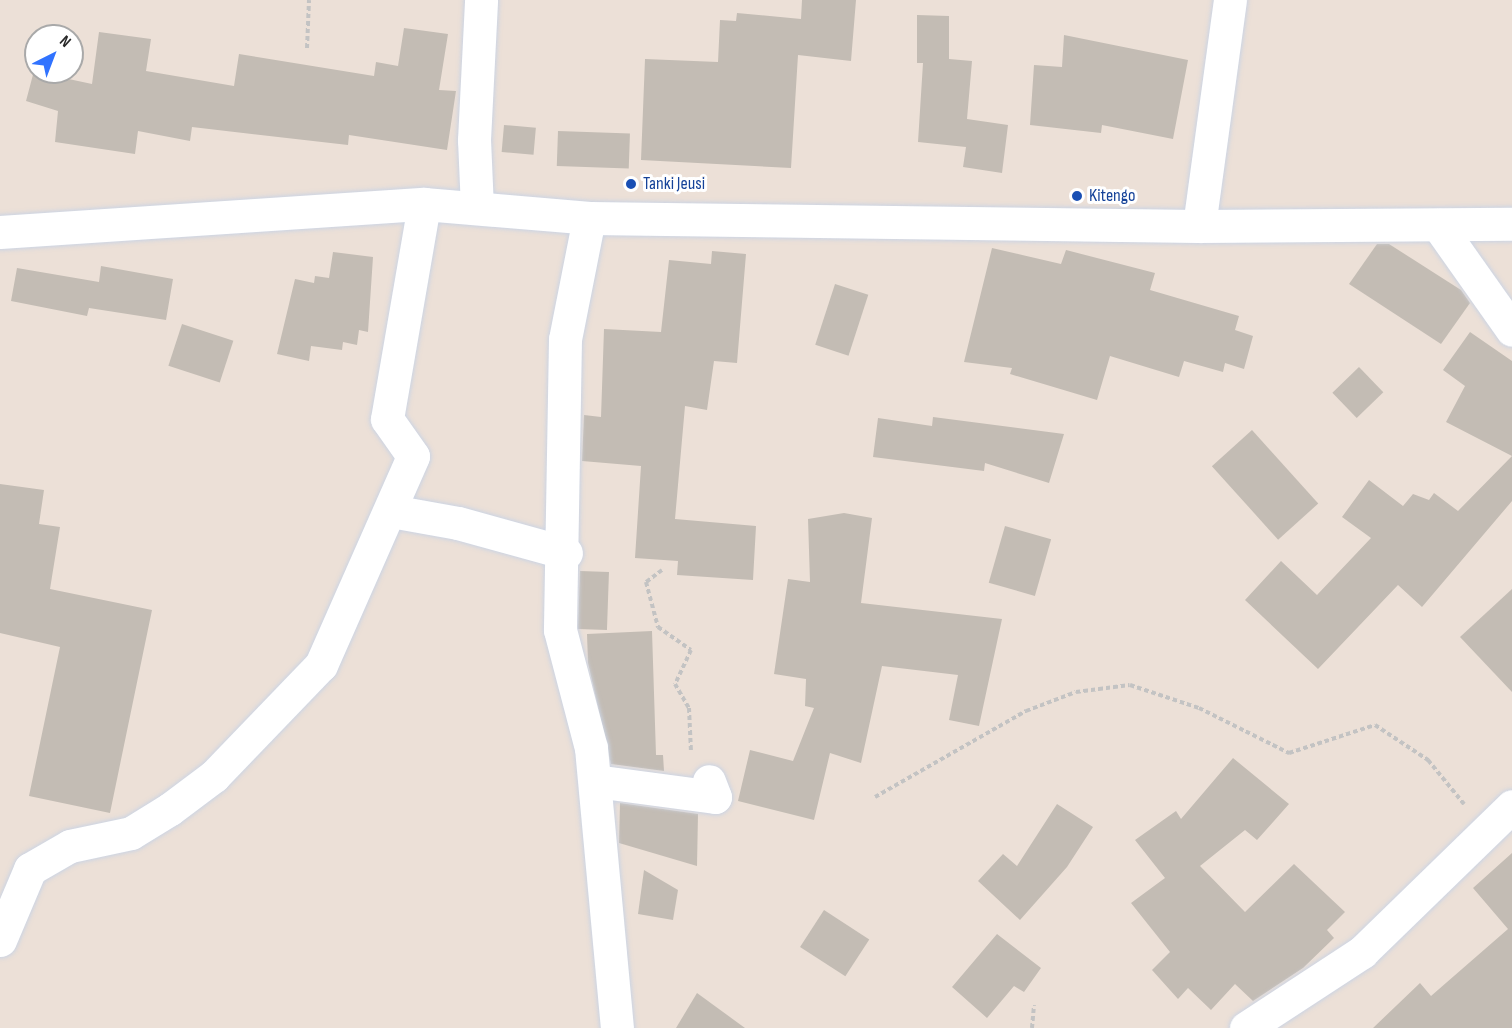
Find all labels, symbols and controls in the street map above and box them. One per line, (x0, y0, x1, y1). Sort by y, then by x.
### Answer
north arrow (24, 24, 84, 84)
text: N (56, 32, 75, 52)
place label: Tanki Jeusi (643, 173, 705, 195)
marker: Tanki Jeusi (624, 177, 638, 191)
place label: Kitengo (1089, 185, 1135, 207)
marker: Kitengo (1070, 189, 1084, 203)

